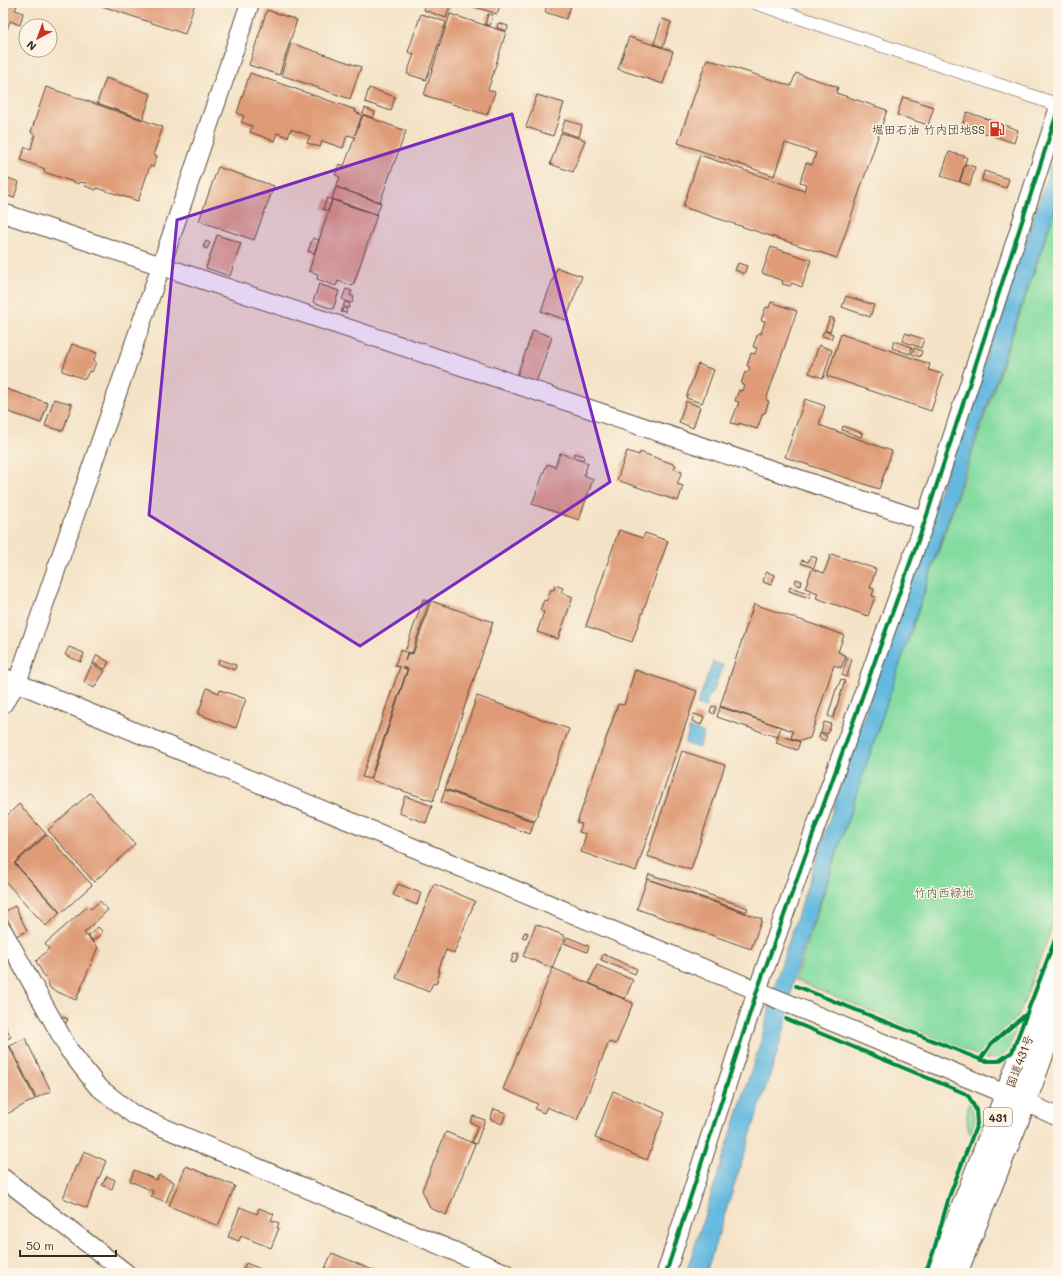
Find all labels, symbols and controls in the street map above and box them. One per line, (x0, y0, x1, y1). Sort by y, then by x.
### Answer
north arrow (18, 18, 58, 58)
text: N (23, 38, 39, 54)
fuel station icon: 堀田石油 竹内団地SS (988, 120, 1006, 138)
place label: 堀田石油 竹内団地SS (872, 121, 985, 137)
park label: 竹内西緑地 (914, 884, 974, 900)
street label: 国道431号 (1002, 1032, 1036, 1090)
road number: 431 (984, 1108, 1012, 1126)
scale bar (20, 1232, 116, 1258)
text: 50 m (26, 1237, 54, 1253)

